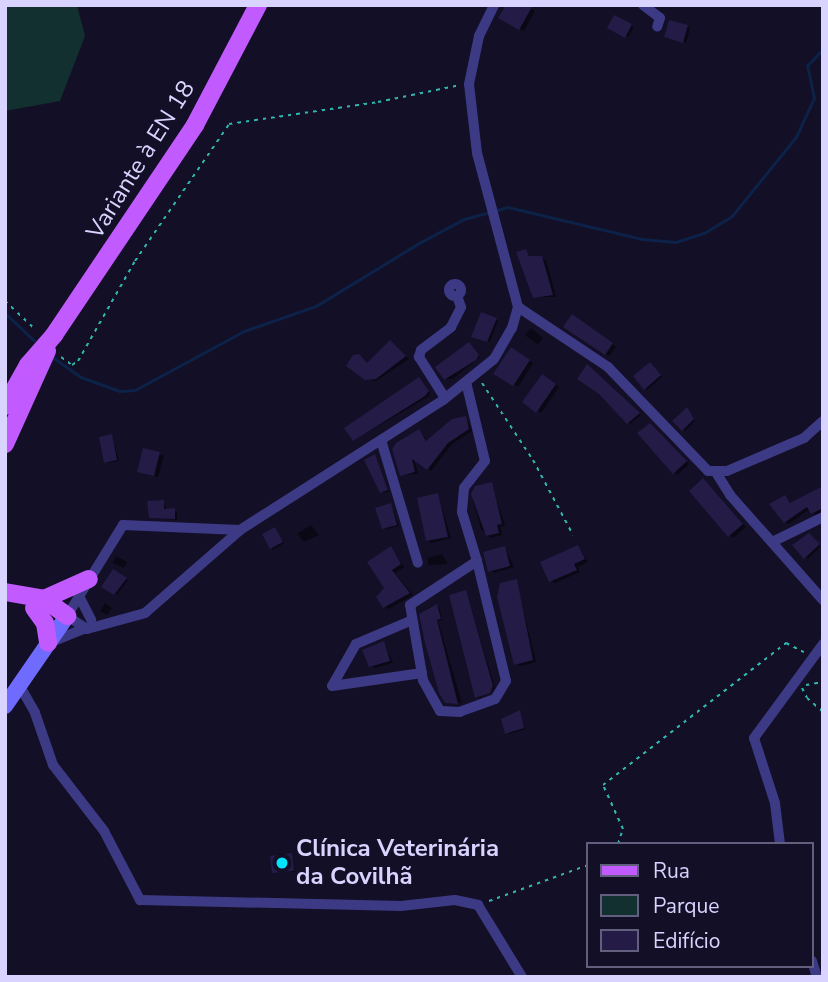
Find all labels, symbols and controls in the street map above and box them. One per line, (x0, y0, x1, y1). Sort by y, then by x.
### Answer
street label: Variante à EN 18 (81, 76, 201, 244)
place label: Clínica Veterinária da Covilhã (296, 835, 499, 891)
legend (586, 842, 814, 968)
marker: Clínica Veterinária da Covilhã (274, 855, 290, 871)
text: Rua (653, 857, 690, 885)
text: Parque (653, 892, 720, 920)
text: Edifício (653, 927, 720, 955)

